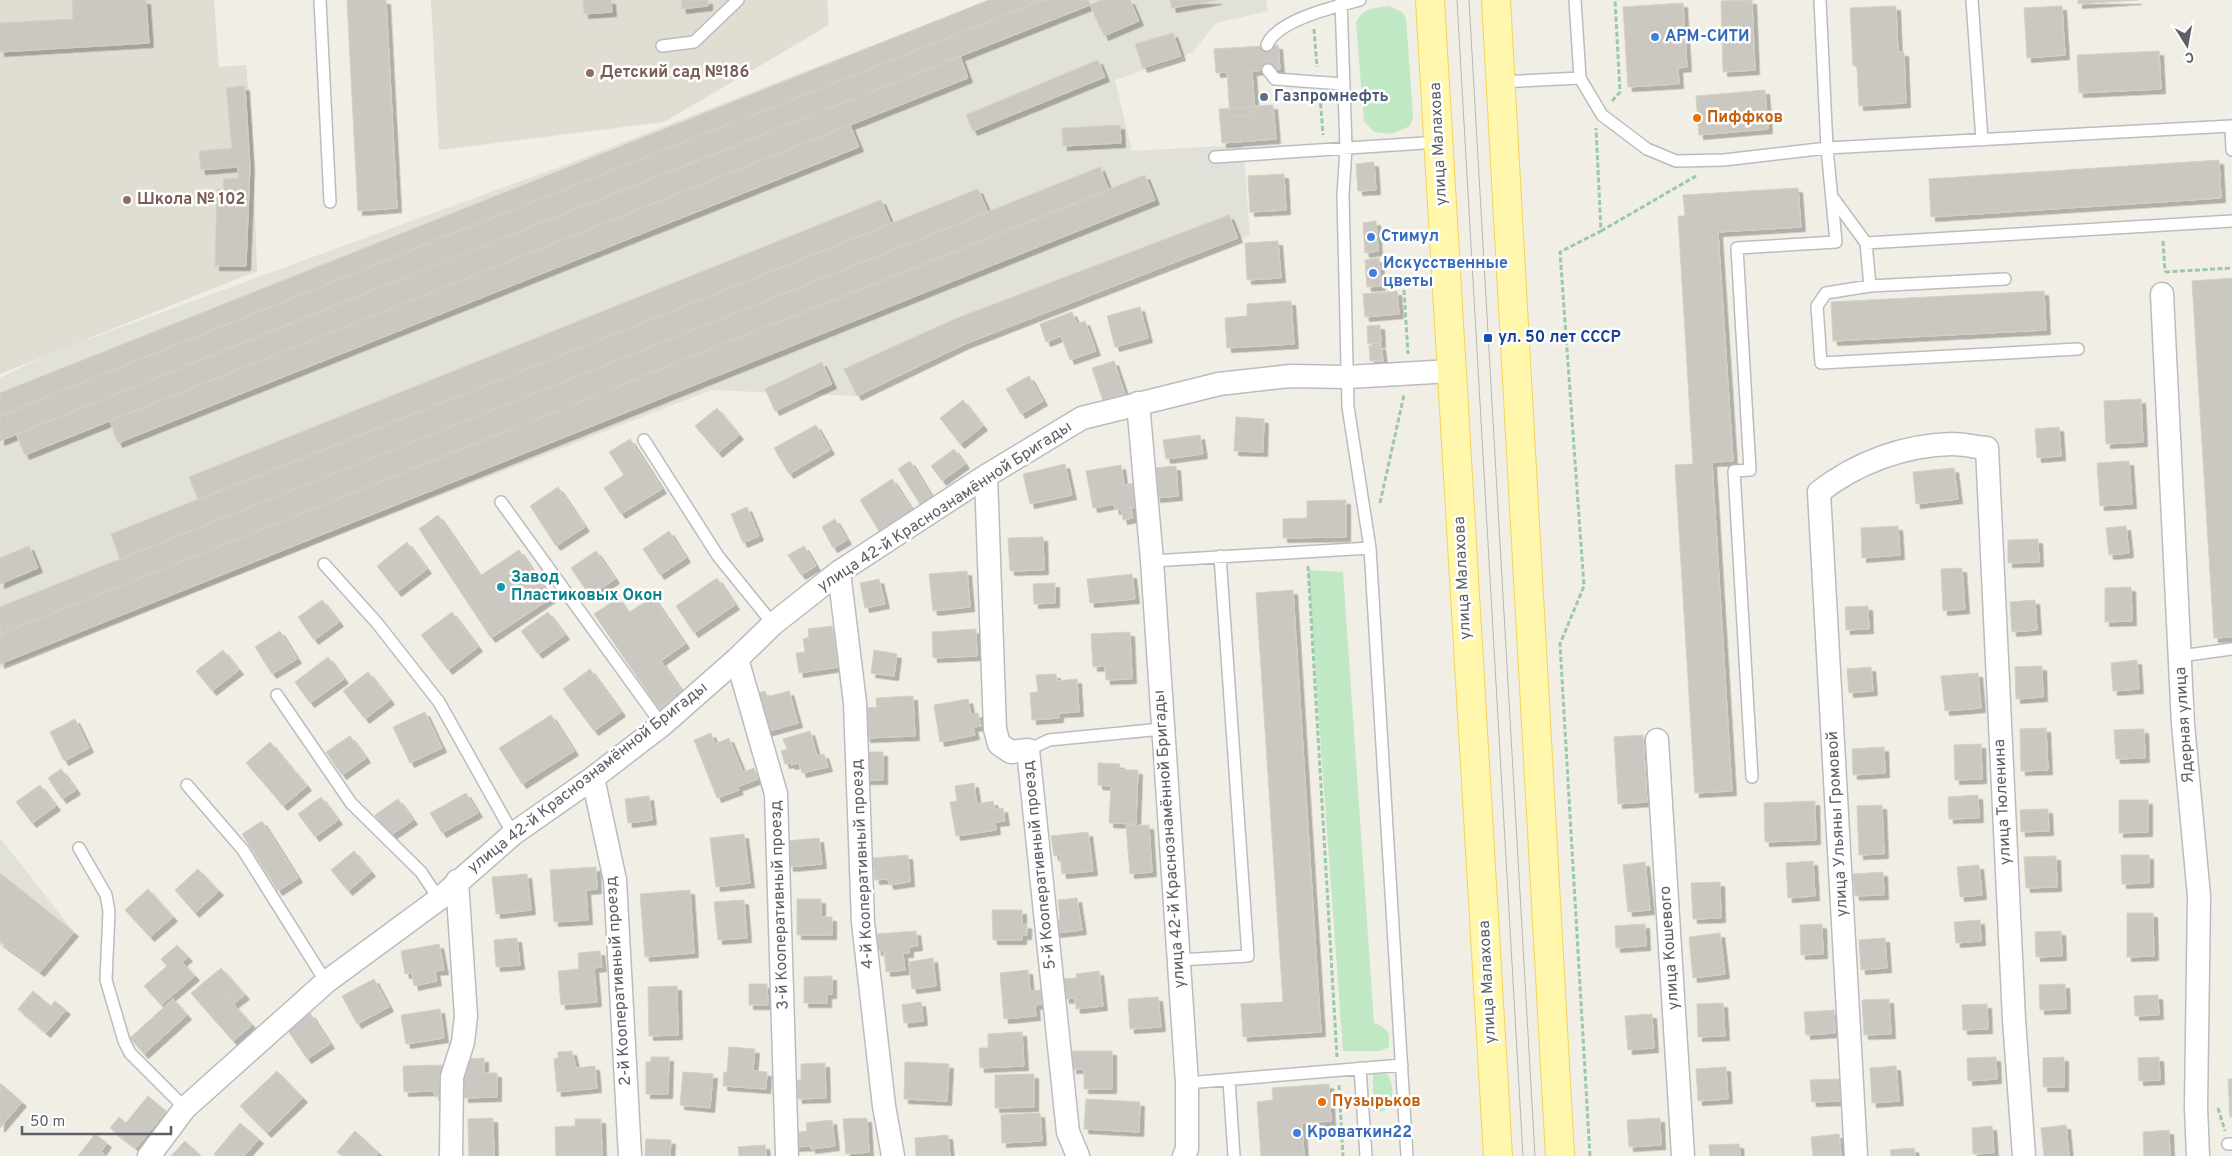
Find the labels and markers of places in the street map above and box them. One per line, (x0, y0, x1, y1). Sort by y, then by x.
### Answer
place label: АРМ-СИТИ (1665, 27, 1750, 47)
marker: АРМ-СИТИ (1649, 31, 1661, 43)
place label: Детский сад №186 (600, 63, 749, 83)
marker: Детский сад №186 (584, 67, 596, 79)
place label: Газпромнефть (1274, 87, 1389, 107)
marker: Газпромнефть (1258, 91, 1270, 103)
place label: Пиффков (1707, 108, 1783, 128)
marker: Пиффков (1691, 112, 1703, 124)
place label: Школа № 102 (137, 190, 245, 210)
marker: Школа № 102 (121, 194, 133, 206)
place label: Стимул (1381, 227, 1439, 247)
marker: Стимул (1365, 231, 1377, 243)
place label: Искусственные цветы (1383, 254, 1508, 292)
marker: Искусственные цветы (1367, 267, 1379, 279)
place label: ул. 50 лет СССР (1498, 328, 1621, 348)
marker: ул. 50 лет СССР (1482, 332, 1494, 344)
place label: Завод Пластиковых Окон (511, 568, 663, 606)
marker: Завод Пластиковых Окон (495, 581, 507, 593)
place label: Пузырьков (1332, 1092, 1421, 1112)
marker: Пузырьков (1316, 1096, 1328, 1108)
place label: Кроваткин22 (1307, 1123, 1412, 1143)
marker: Кроваткин22 (1291, 1127, 1303, 1139)

